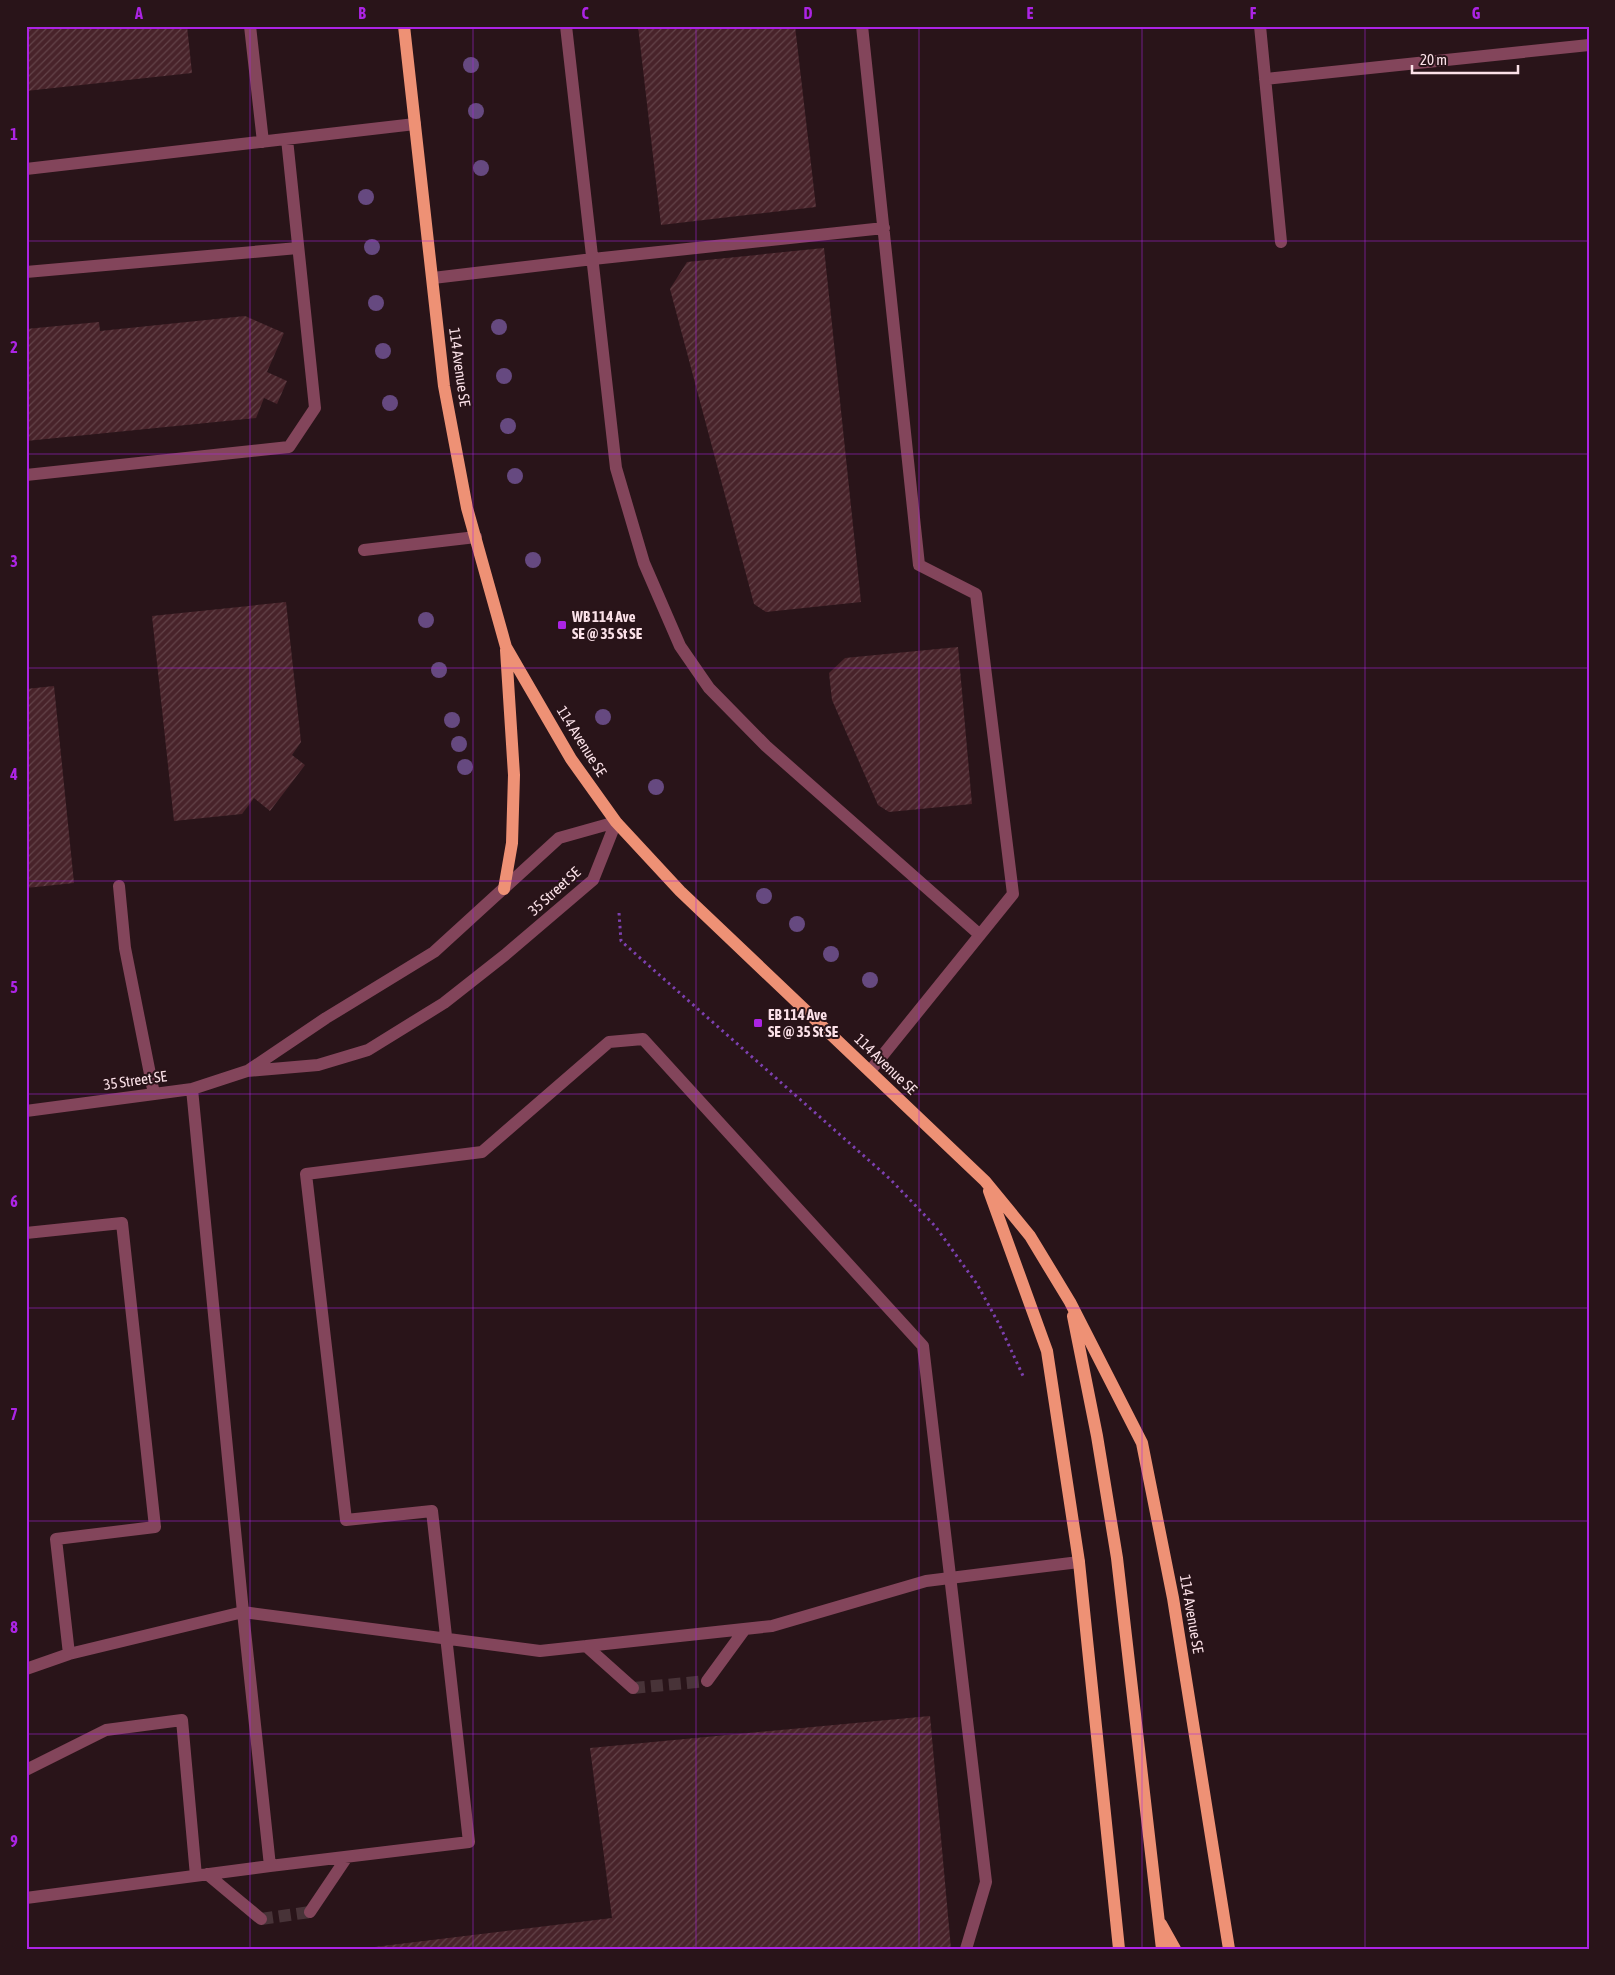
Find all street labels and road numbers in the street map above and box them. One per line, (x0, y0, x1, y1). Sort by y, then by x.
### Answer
street label: 114 Avenue SE (446, 326, 474, 408)
street label: 114 Avenue SE (554, 703, 611, 780)
street label: 35 Street SE (525, 863, 584, 919)
street label: 114 Avenue SE (852, 1030, 921, 1098)
street label: 35 Street SE (102, 1067, 168, 1093)
street label: 114 Avenue SE (1177, 1573, 1207, 1655)

